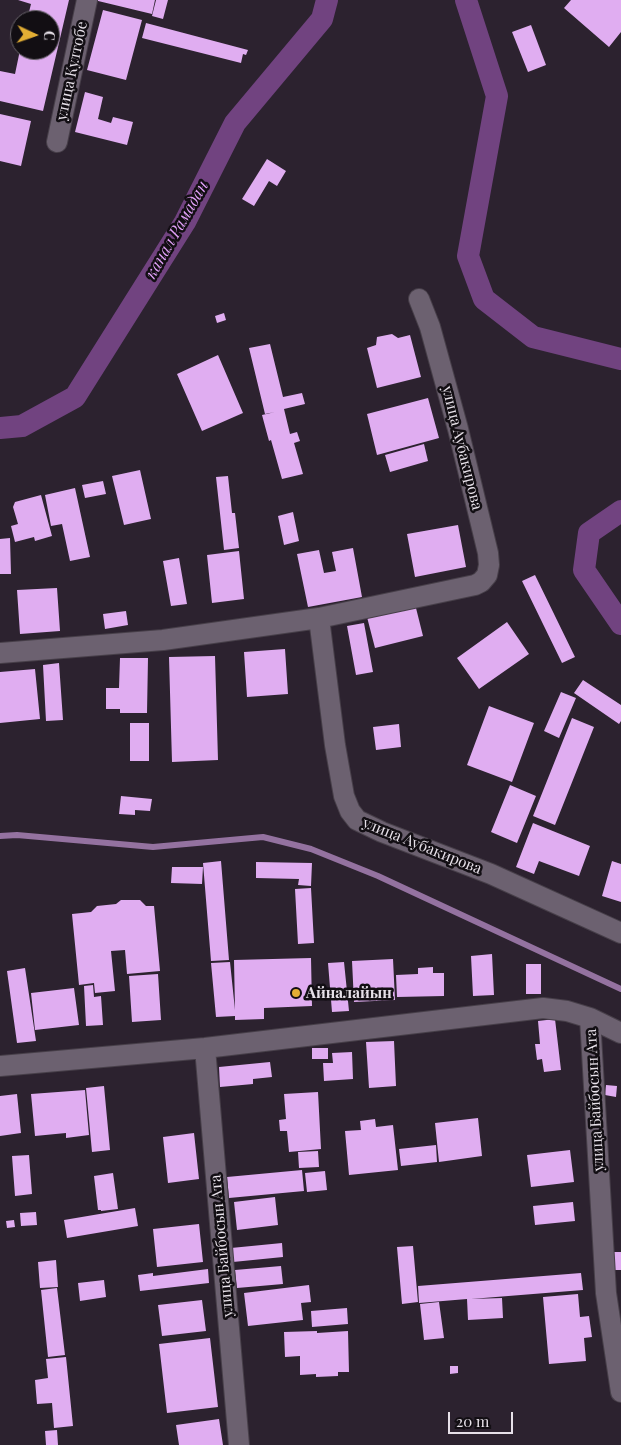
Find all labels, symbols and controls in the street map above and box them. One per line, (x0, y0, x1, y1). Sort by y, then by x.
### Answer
north arrow (10, 10, 60, 60)
street label: улица Култобе (53, 20, 91, 122)
text: С (40, 30, 59, 41)
water label: канал Рамадан (141, 178, 213, 282)
street label: улица Аубакирова (438, 384, 486, 512)
street label: улица Аубакирова (360, 814, 484, 878)
place label: Айналайын (306, 984, 392, 1002)
marker: Айналайын (290, 987, 302, 999)
street label: улица Байбосын Ата (582, 1028, 608, 1172)
street label: улица Байбосын Ата (207, 1174, 237, 1318)
scale bar (451, 1402, 516, 1434)
text: 20 m (456, 1411, 489, 1431)

